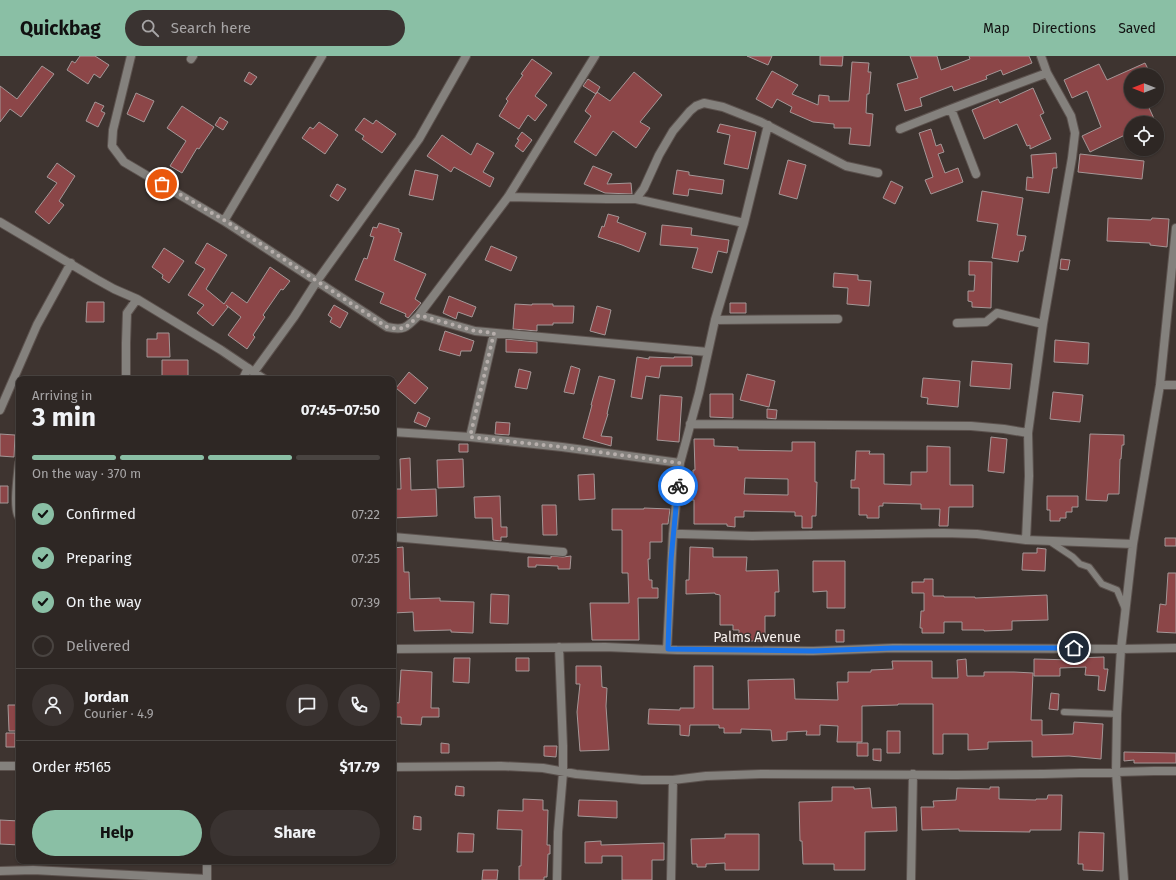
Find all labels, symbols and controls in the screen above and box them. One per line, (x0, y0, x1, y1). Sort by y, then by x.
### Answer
search box (125, 10, 405, 46)
text: Quickbag (20, 17, 101, 40)
icon: search (139, 17, 161, 39)
text: Search here (171, 19, 251, 37)
text: Map (983, 20, 1010, 37)
text: Directions (1032, 20, 1096, 37)
text: Saved (1118, 20, 1156, 37)
north arrow (1124, 68, 1164, 108)
map controls (1124, 68, 1164, 156)
button: locate (1124, 116, 1164, 156)
pin (145, 167, 179, 201)
icon: bag (151, 173, 173, 195)
text: Arriving in (32, 388, 92, 403)
text: 07:45–07:50 (301, 401, 380, 419)
text: 3 min (32, 402, 96, 433)
text: On the way · 370 m (32, 466, 141, 481)
courier (658, 466, 698, 506)
icon: bike (667, 475, 689, 497)
icon: check (32, 503, 54, 525)
text: Confirmed (66, 505, 136, 523)
text: 07:22 (351, 507, 380, 522)
icon: check (32, 547, 54, 569)
text: Preparing (66, 549, 131, 567)
text: 07:25 (351, 551, 380, 566)
icon: check (32, 591, 54, 613)
text: On the way (66, 593, 141, 611)
text: 07:39 (351, 595, 380, 610)
street label: Palms Avenue (713, 629, 801, 646)
pin (1057, 631, 1091, 665)
text: Delivered (66, 637, 130, 655)
icon: home (1063, 637, 1085, 659)
button: person (32, 684, 74, 726)
button: chat (286, 684, 328, 726)
button: phone (338, 684, 380, 726)
text: Jordan (84, 688, 129, 706)
text: Courier · 4.9 (84, 706, 154, 721)
text: Order #5165 (32, 758, 111, 776)
text: $17.79 (339, 758, 380, 776)
button: Help (32, 810, 202, 856)
button: Share (210, 810, 380, 856)

